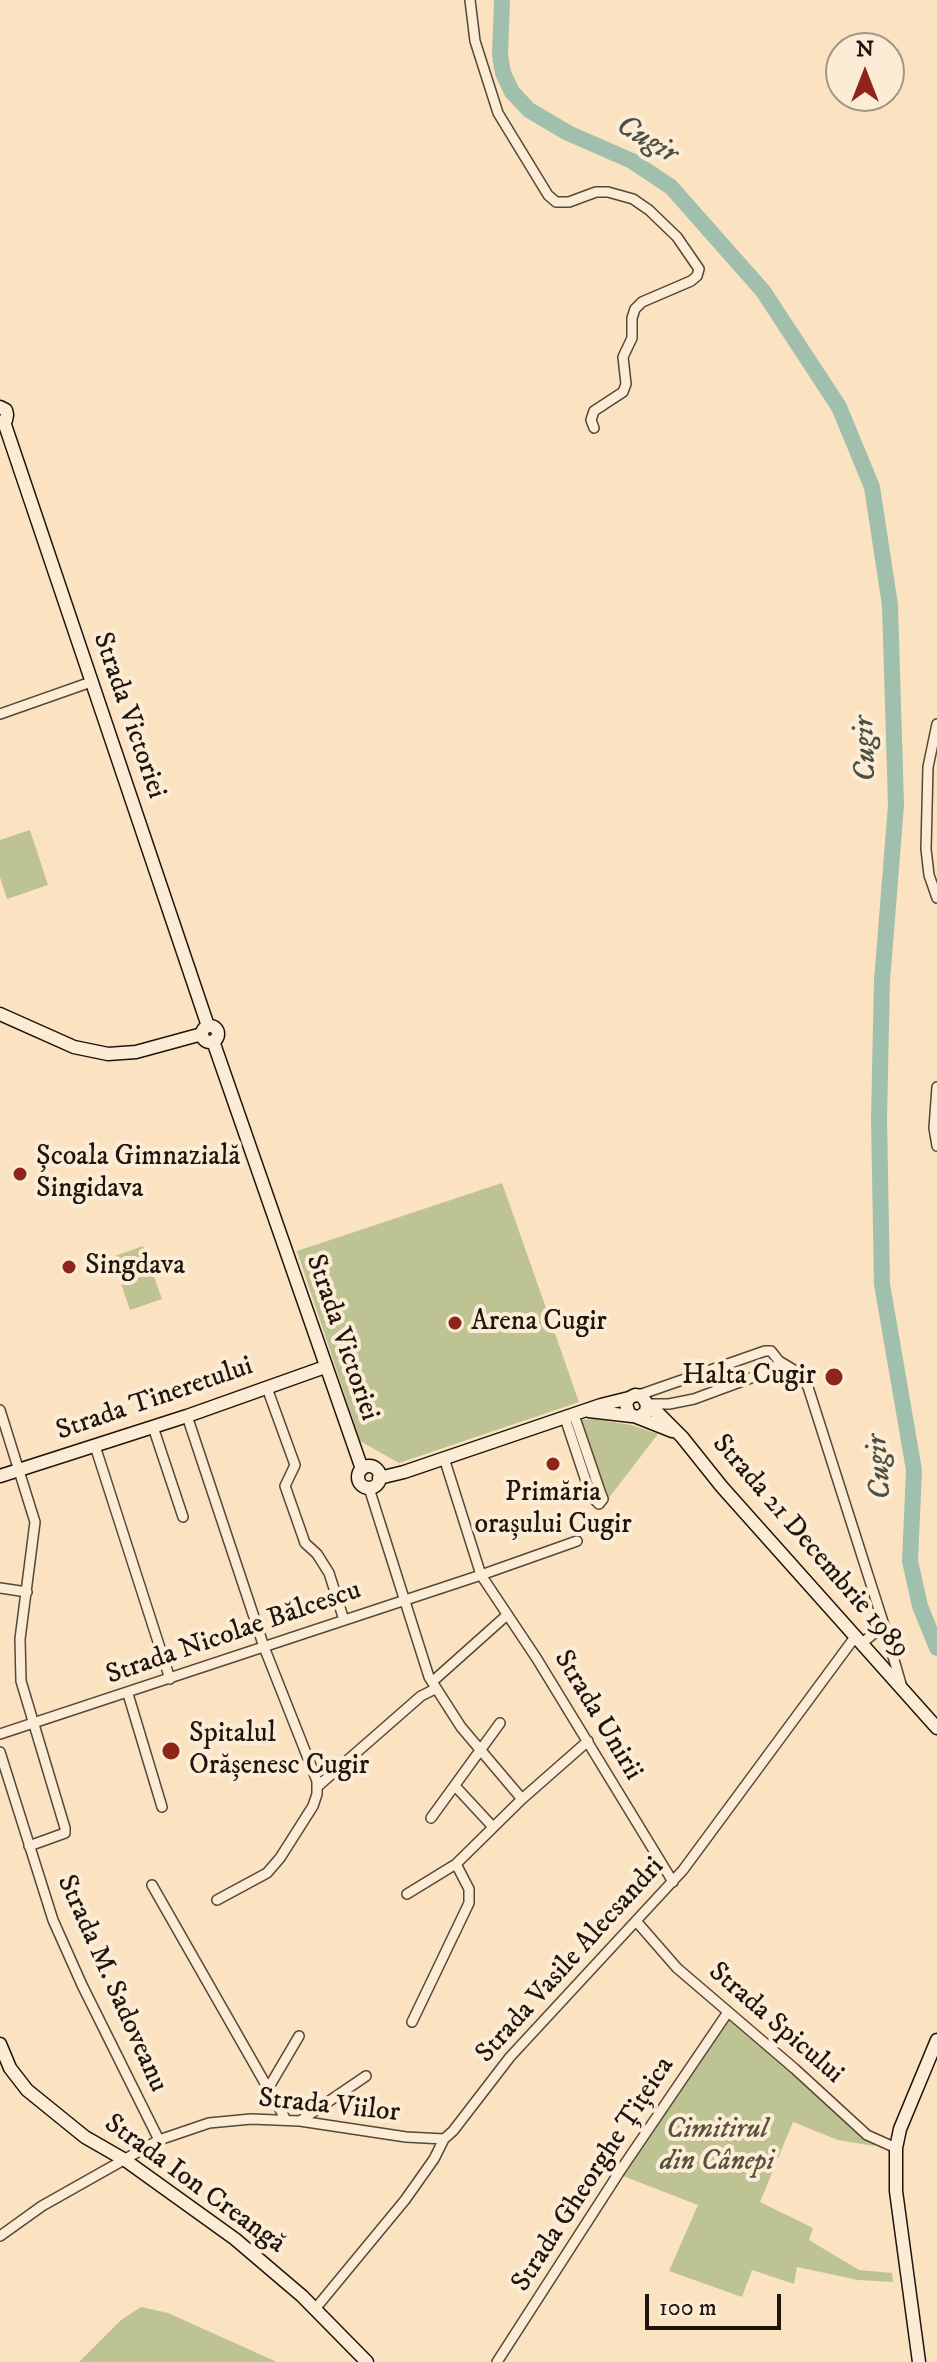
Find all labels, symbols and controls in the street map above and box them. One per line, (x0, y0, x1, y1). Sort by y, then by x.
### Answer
north arrow (825, 32, 905, 112)
text: N (856, 36, 874, 63)
water label: Cugir (609, 109, 683, 173)
street label: Strada Victoriei (84, 628, 172, 804)
water label: Cugir (848, 716, 886, 782)
place label: Școala Gimnazială Singidava (36, 1141, 240, 1207)
marker: Școala Gimnazială Singidava (11, 1165, 29, 1183)
place label: Singdava (85, 1250, 185, 1284)
street label: Strada Victoriei (297, 1250, 385, 1426)
marker: Singdava (60, 1258, 78, 1276)
place label: Arena Cugir (471, 1306, 607, 1340)
marker: Arena Cugir (446, 1314, 464, 1332)
street label: Strada Tineretului (52, 1351, 258, 1449)
place label: Halta Cugir (682, 1360, 816, 1394)
marker: Halta Cugir (823, 1366, 845, 1388)
street label: Strada 21 Decembrie 1989 (704, 1428, 916, 1666)
water label: Cugir (861, 1433, 901, 1501)
marker: Primăria orașului Cugir (544, 1455, 562, 1473)
place label: Primăria orașului Cugir (474, 1477, 632, 1543)
street label: Strada Nicolae Bălcescu (102, 1575, 366, 1693)
street label: Strada Unirii (545, 1645, 649, 1787)
place label: Spitalul Orășenesc Cugir (189, 1718, 369, 1784)
marker: Spitalul Orășenesc Cugir (160, 1740, 182, 1762)
street label: Strada Vasile Alecsandri (470, 1851, 672, 2071)
street label: Strada M. Sadoveanu (48, 1870, 174, 2098)
street label: Strada Spicului (700, 1956, 850, 2092)
street label: Strada Gheorghe Țițeica (505, 2051, 683, 2299)
street label: Strada Viilor (257, 2083, 401, 2131)
street label: Strada Ion Creangă (97, 2108, 291, 2262)
park label: Cimitirul din Cânepi (660, 2114, 774, 2180)
scale bar (649, 2278, 785, 2328)
text: 100 m (659, 2293, 717, 2323)

